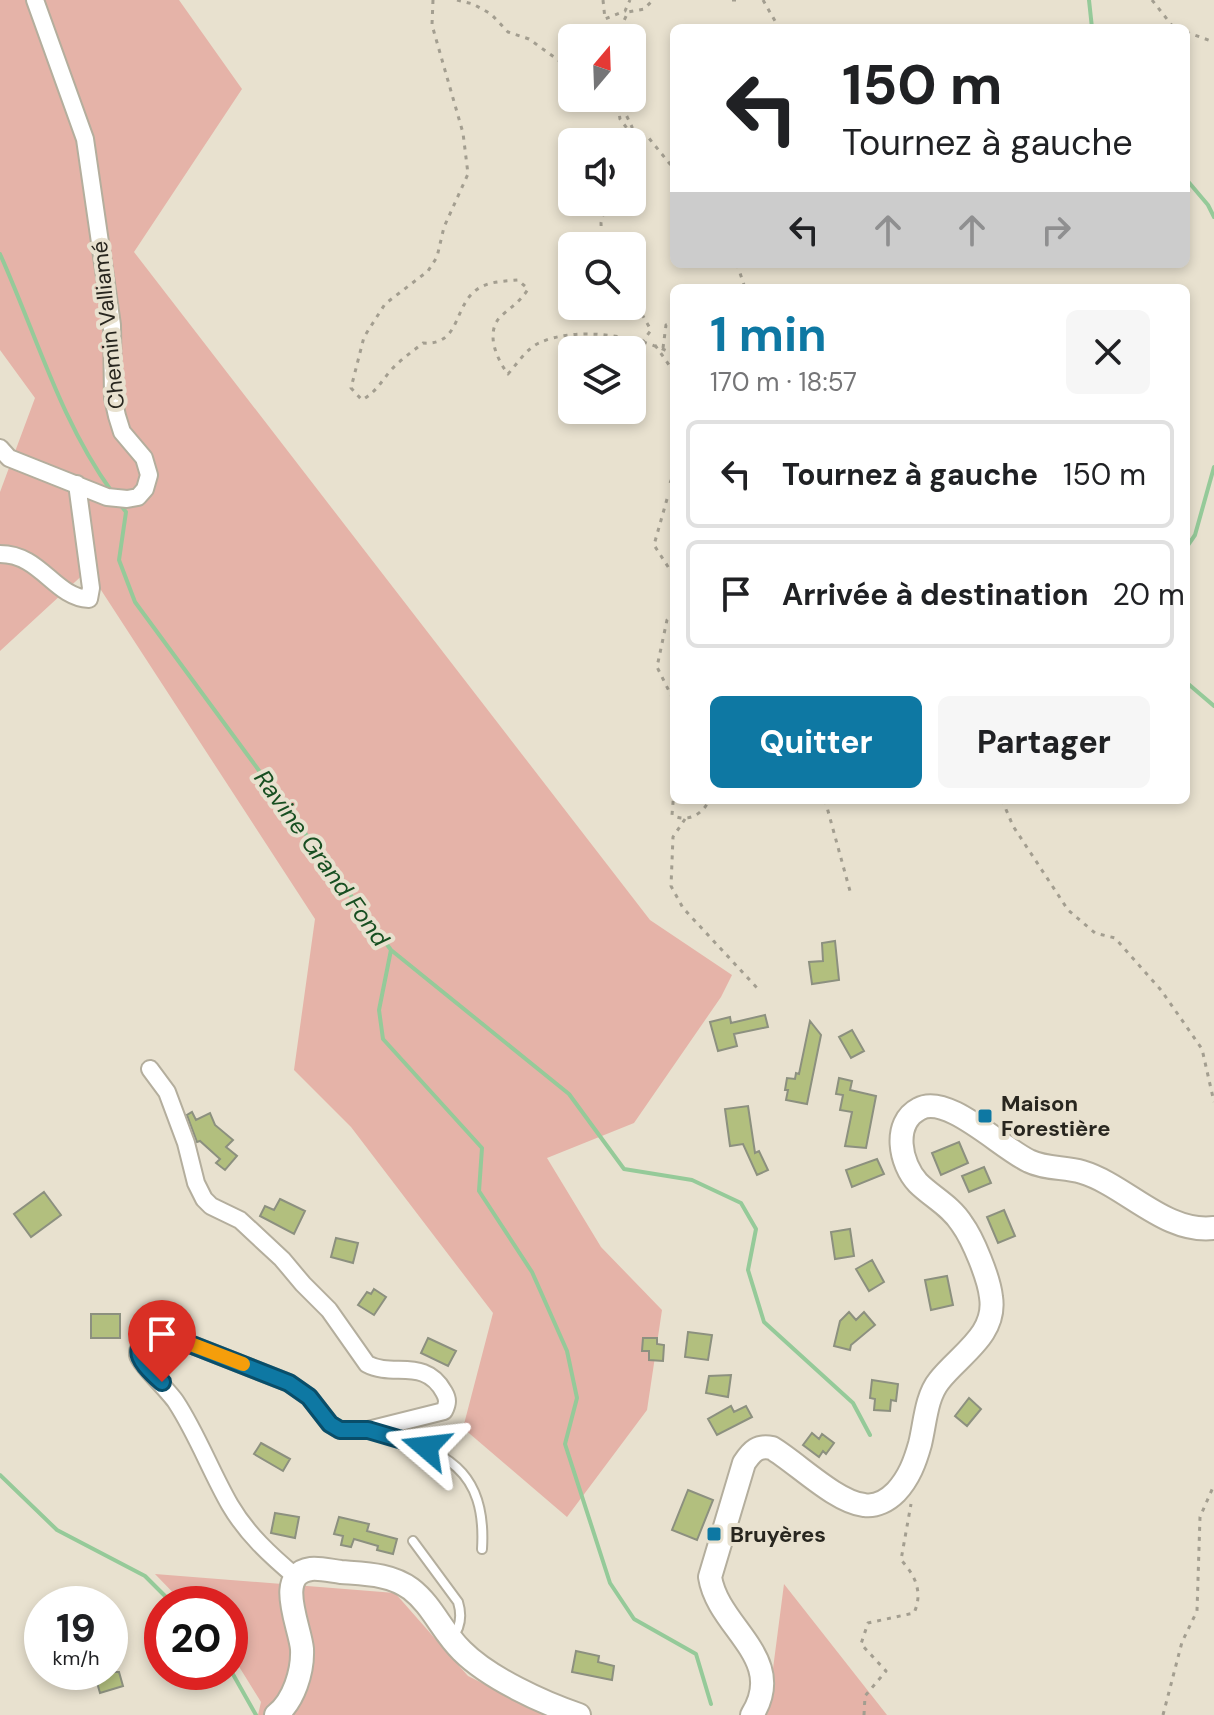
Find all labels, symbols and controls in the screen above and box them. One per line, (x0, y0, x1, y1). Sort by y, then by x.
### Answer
north arrow (558, 24, 646, 112)
map controls (558, 24, 646, 424)
text: 150 m (842, 48, 1003, 121)
icon: left (710, 56, 814, 160)
text: Tournez à gauche (842, 119, 1133, 166)
button: sound (558, 128, 646, 216)
icon: left (782, 208, 826, 252)
icon: ahead (866, 208, 910, 252)
icon: ahead (950, 208, 994, 252)
icon: right (1034, 208, 1078, 252)
button: search (558, 232, 646, 320)
street label: Chemin Valliamé (85, 239, 131, 411)
text: 1 min (710, 303, 827, 366)
button: close (1066, 310, 1150, 394)
button: layers (558, 336, 646, 424)
text: 170 m · 18:57 (710, 365, 857, 399)
icon: left (714, 452, 758, 496)
text: Tournez à gauche (782, 455, 1038, 494)
text: 150 m (1063, 455, 1146, 494)
icon: arrive (714, 572, 758, 616)
text: Arrivée à destination (782, 575, 1088, 614)
text: 20 m (1112, 575, 1185, 614)
button: Quitter (710, 696, 922, 788)
button: Partager (938, 696, 1150, 788)
water label: Ravine Grand Fond (247, 764, 397, 953)
place label: Maison Forestière (1001, 1089, 1110, 1143)
marker: Maison Forestière (976, 1107, 994, 1125)
pin (128, 1300, 196, 1382)
icon: arrive (140, 1312, 184, 1356)
position arrow (384, 1405, 468, 1489)
place label: Bruyères (730, 1520, 826, 1549)
marker: Bruyères (705, 1525, 723, 1543)
speed limit sign: 20 (144, 1586, 248, 1690)
text: 19 (56, 1602, 96, 1654)
text: km/h (52, 1645, 100, 1671)

